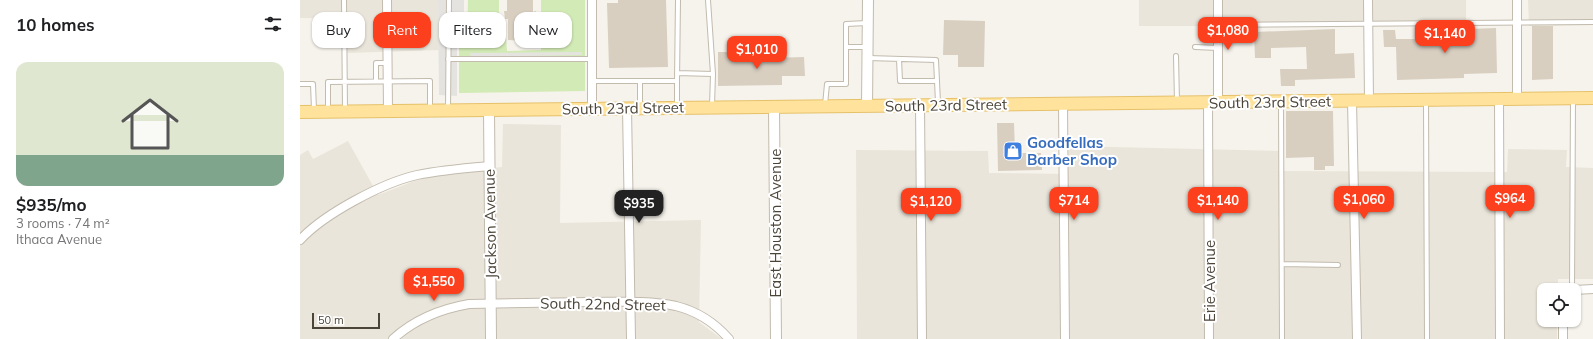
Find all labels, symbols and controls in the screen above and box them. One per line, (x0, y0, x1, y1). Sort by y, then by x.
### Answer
chip: Buy (312, 12, 365, 48)
chip: Rent (373, 12, 431, 48)
chip: Filters (439, 12, 506, 48)
chip: New (514, 12, 572, 48)
icon: filters (262, 13, 284, 35)
text: 10 homes (16, 14, 95, 35)
pin: $1,080 (1195, 17, 1261, 51)
pin: $1,140 (1412, 20, 1478, 54)
text: $1,080 (1207, 22, 1249, 38)
text: $1,140 (1424, 25, 1466, 41)
pin: $1,010 (724, 36, 790, 70)
text: $1,010 (736, 41, 778, 57)
icon: home (114, 88, 186, 160)
street label: South 23rd Street (1209, 91, 1331, 113)
street label: South 23rd Street (885, 94, 1007, 116)
street label: South 23rd Street (562, 97, 684, 119)
place label: Goodfellas Barber Shop (1027, 133, 1117, 169)
shop icon: Goodfellas Barber Shop (1002, 140, 1024, 162)
street label: East Houston Avenue (766, 148, 785, 298)
street label: Jackson Avenue (480, 169, 500, 279)
pin: $964 (1486, 185, 1534, 219)
pin: $1,060 (1331, 186, 1397, 220)
pin: $714 (1050, 187, 1098, 221)
pin: $1,140 (1185, 187, 1251, 221)
pin: $1,120 (898, 188, 964, 222)
pin: $935 (615, 190, 663, 224)
text: $964 (1494, 190, 1526, 206)
text: $1,060 (1343, 191, 1385, 207)
text: $714 (1058, 192, 1090, 208)
text: $1,140 (1197, 192, 1239, 208)
text: $1,120 (910, 193, 952, 209)
text: $935/mo (16, 194, 87, 215)
text: $935 (623, 195, 655, 211)
text: 3 rooms · 74 m² (16, 215, 110, 231)
text: Ithaca Avenue (16, 231, 102, 247)
street label: Erie Avenue (1200, 240, 1219, 322)
pin: $1,550 (401, 268, 467, 302)
text: $1,550 (413, 273, 455, 289)
map controls (1537, 283, 1581, 327)
button: locate (1537, 283, 1581, 327)
street label: South 22nd Street (540, 293, 666, 315)
scale bar (312, 311, 380, 330)
text: 50 m (318, 313, 344, 327)

